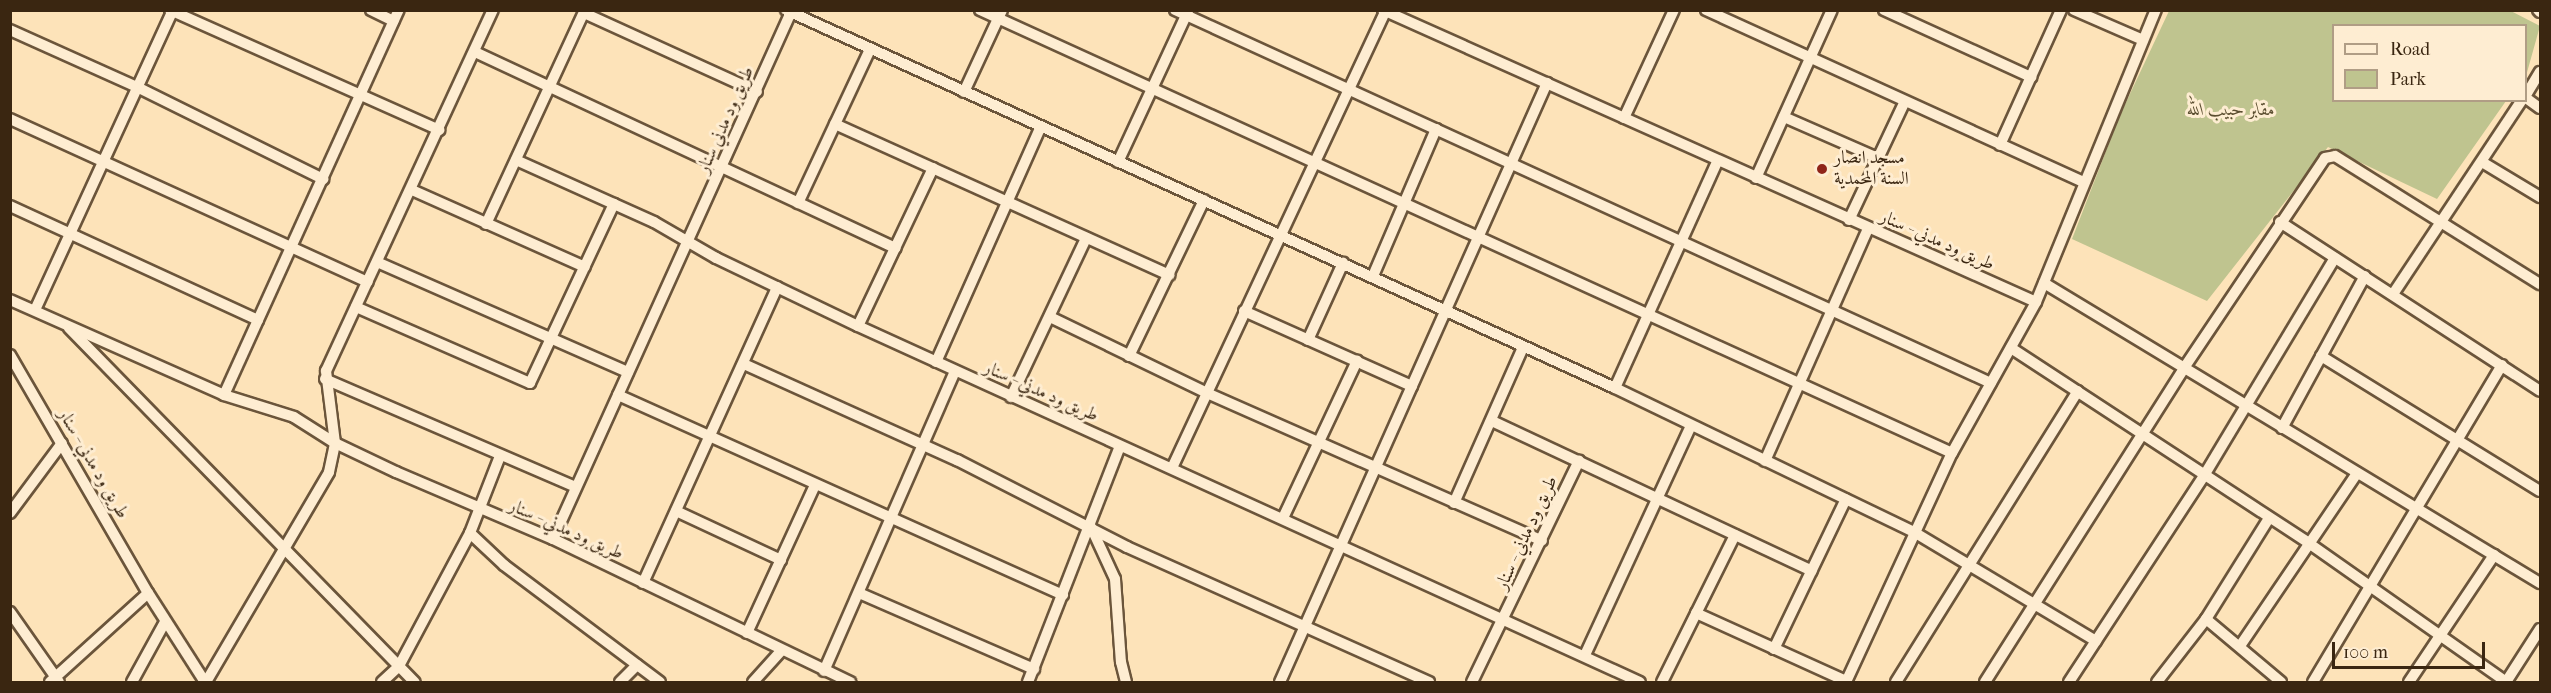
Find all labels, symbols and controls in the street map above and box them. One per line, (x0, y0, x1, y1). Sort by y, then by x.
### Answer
legend (2332, 24, 2527, 102)
text: Road (2390, 39, 2430, 60)
street label: طريق ود مدني سنار (693, 63, 759, 177)
text: Park (2390, 69, 2426, 90)
park label: مقابر حبيب الله (2187, 99, 2275, 121)
place label: مسجد انصار السنة المحمدية (1834, 148, 1909, 190)
marker: مسجد انصار السنة المحمدية (1815, 162, 1829, 176)
street label: طريق ود مدني - سنار (1876, 206, 1998, 276)
street label: طريق ود مدني - سنار (980, 357, 1102, 427)
street label: طريق ود مدني - سنار (53, 405, 133, 523)
street label: طريق ود مدني - سنار (1491, 473, 1563, 593)
street label: طريق ود مدني - سنار (505, 495, 627, 565)
scale bar (2335, 630, 2488, 668)
text: 100 m (2343, 642, 2388, 663)

